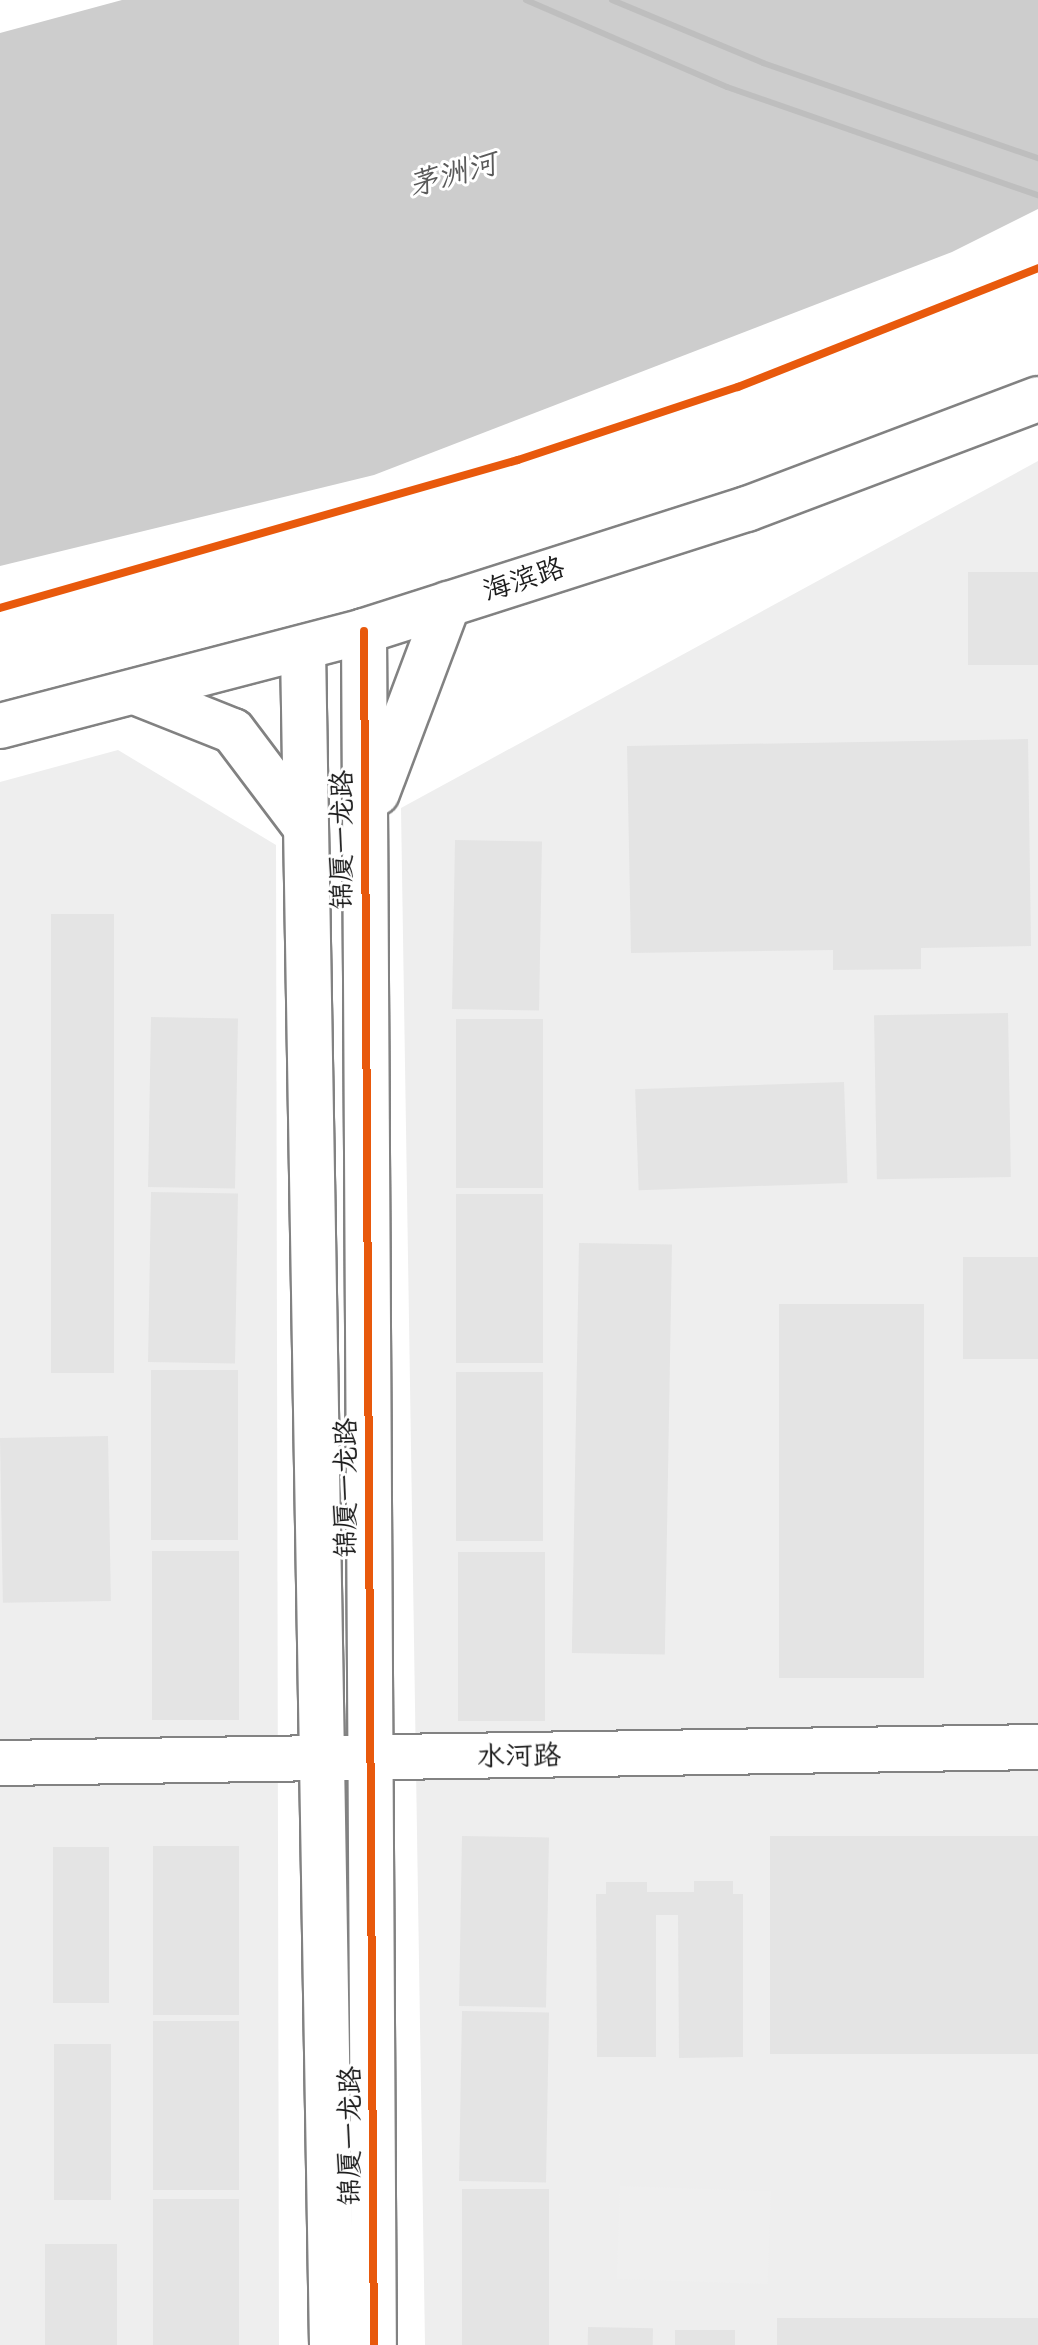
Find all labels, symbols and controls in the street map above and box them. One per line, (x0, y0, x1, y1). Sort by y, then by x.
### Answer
water label: 茅洲河 (405, 146, 501, 204)
street label: 海滨路 (479, 551, 569, 609)
street label: 锦厦一龙路 (326, 770, 360, 910)
street label: 锦厦一龙路 (330, 1418, 364, 1558)
street label: 水河路 (477, 1739, 561, 1775)
street label: 锦厦一龙路 (334, 2066, 368, 2206)

